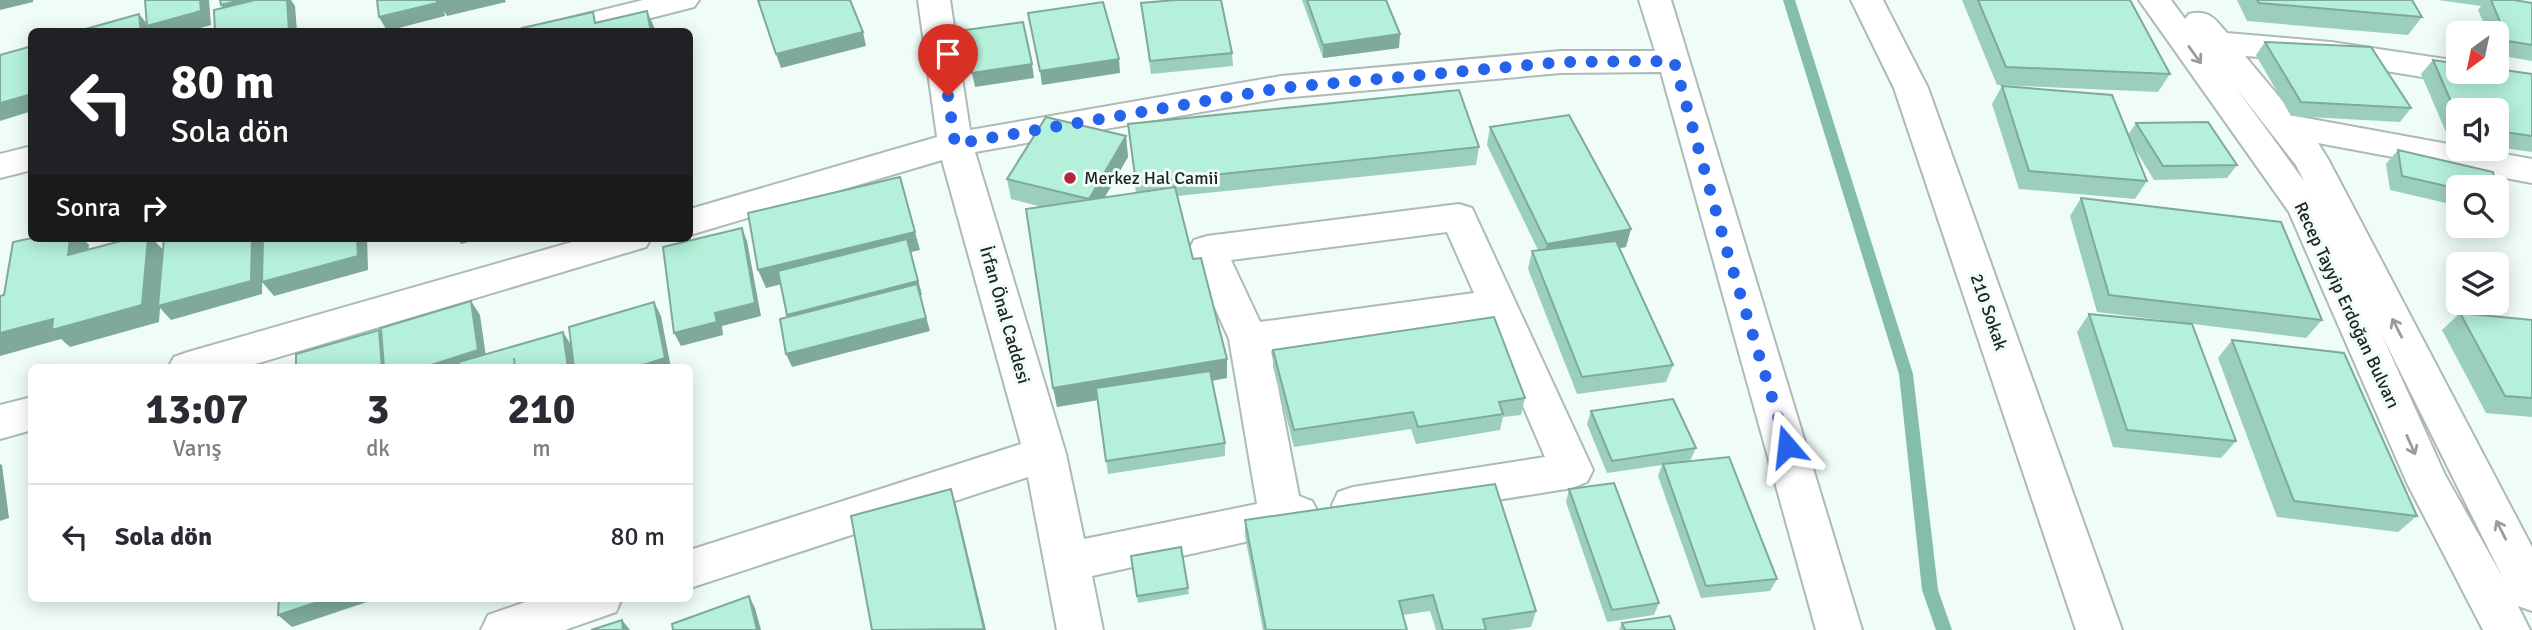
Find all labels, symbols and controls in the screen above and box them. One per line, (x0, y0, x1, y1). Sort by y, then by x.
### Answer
north arrow (2446, 21, 2510, 84)
map controls (2446, 21, 2509, 315)
pin (918, 24, 978, 96)
icon: arrive (929, 35, 967, 73)
one-way arrow (2188, 45, 2202, 64)
text: 80 m (171, 52, 274, 112)
icon: left (56, 56, 147, 147)
button: sound (2446, 98, 2509, 161)
text: Sola dön (171, 112, 289, 151)
place label: Merkez Hal Camii (1084, 167, 1218, 189)
marker: Merkez Hal Camii (1062, 170, 1078, 186)
button: search (2446, 175, 2509, 238)
icon: right (135, 189, 173, 227)
text: Sonra (56, 192, 121, 224)
street label: Recep Tayyip Erdoğan Bulvarı (2289, 198, 2405, 412)
street label: İrfan Önal Caddesi (975, 244, 1035, 386)
button: layers (2446, 252, 2509, 315)
street label: 210 Sokak (1966, 271, 2012, 353)
one-way arrow (2390, 318, 2403, 339)
text: 13:07 (146, 384, 249, 435)
text: 3 (367, 384, 389, 435)
text: 210 (507, 384, 575, 435)
position arrow (1750, 409, 1824, 483)
text: Varış (173, 434, 222, 463)
text: dk (366, 434, 390, 463)
text: m (532, 434, 551, 463)
one-way arrow (2405, 434, 2418, 455)
icon: left (56, 518, 94, 556)
text: Sola dön (115, 521, 212, 553)
text: 80 m (610, 521, 665, 553)
one-way arrow (2493, 521, 2507, 541)

